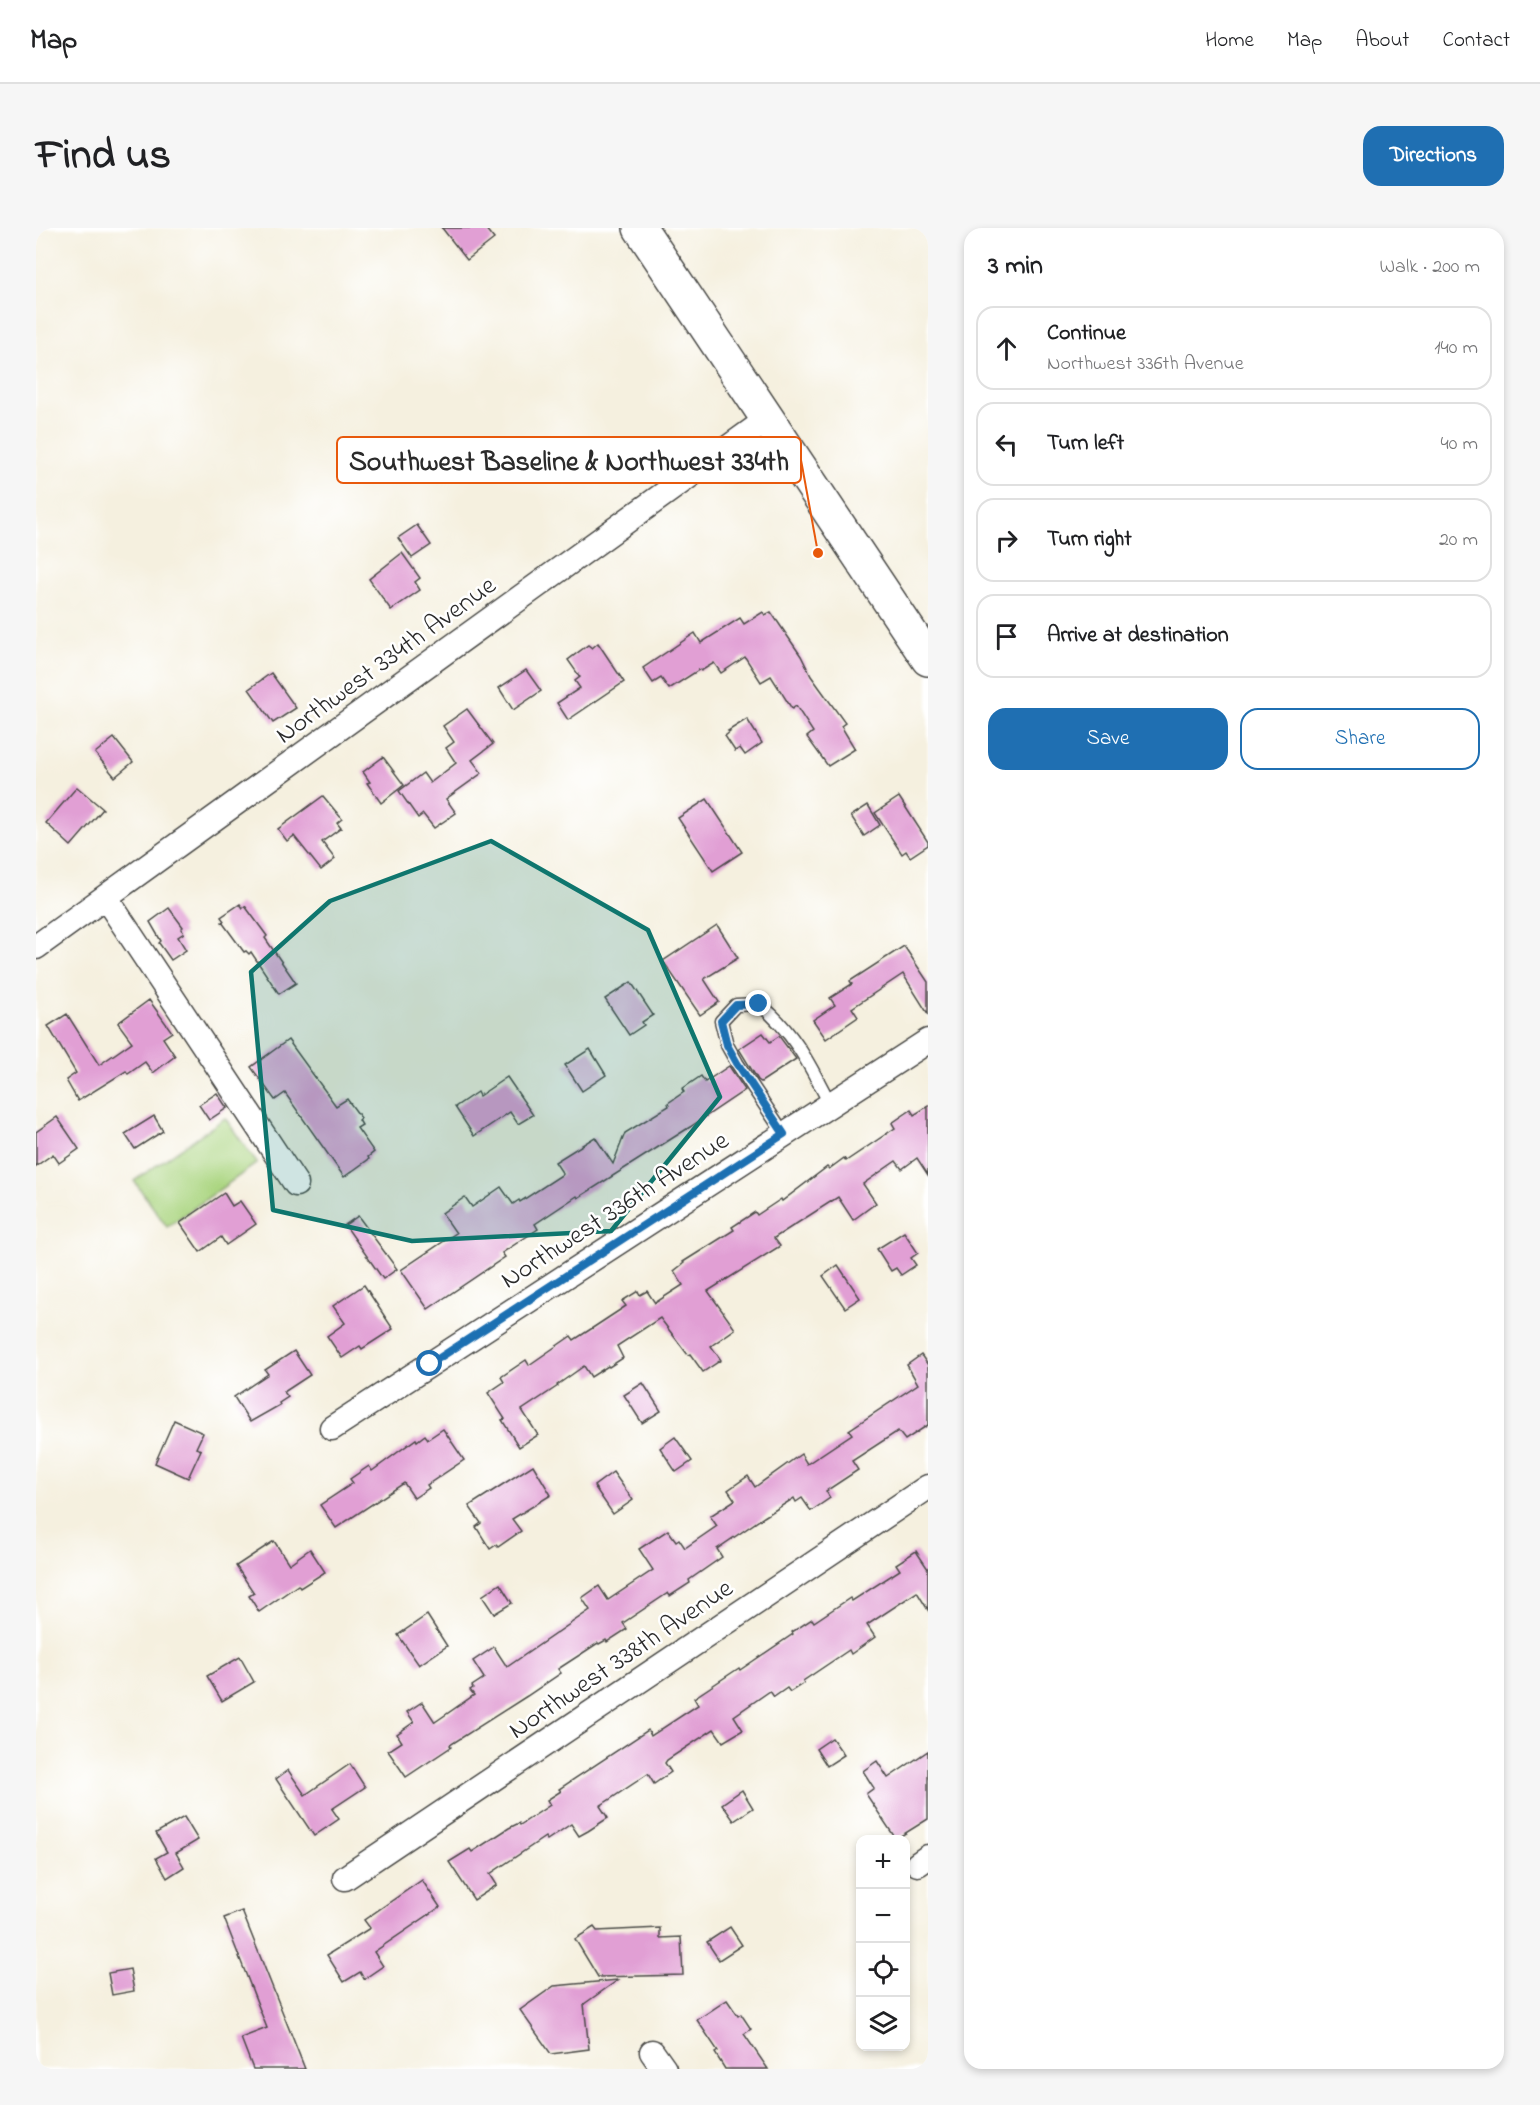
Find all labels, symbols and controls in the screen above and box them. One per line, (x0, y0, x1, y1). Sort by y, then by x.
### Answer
text: Map (30, 21, 77, 62)
text: Home (1205, 26, 1254, 56)
text: Map (1287, 26, 1322, 56)
text: About (1355, 26, 1409, 56)
text: Contact (1442, 26, 1510, 56)
text: Find us (36, 126, 171, 187)
button: Directions (1363, 126, 1504, 186)
text: 3 min (988, 248, 1043, 286)
text: Walk · 200 m (1380, 253, 1480, 282)
text: Continue (1047, 318, 1126, 350)
icon: ahead (990, 332, 1023, 365)
text: 140 m (1434, 334, 1478, 363)
text: Northwest 336th Avenue (1047, 350, 1244, 379)
icon: left (990, 428, 1023, 461)
text: Turn left (1047, 428, 1124, 460)
text: 40 m (1441, 430, 1478, 459)
callout: Southwest Baseline & Northwest 334th (337, 437, 801, 483)
text: Southwest Baseline & Northwest 334th (349, 443, 789, 484)
icon: right (990, 524, 1023, 557)
text: Turn right (1047, 524, 1132, 556)
text: 20 m (1439, 526, 1478, 555)
street label: Northwest 334th Avenue (268, 567, 506, 755)
icon: arrive (990, 620, 1023, 653)
text: Arrive at destination (1047, 620, 1229, 652)
button: Save (988, 708, 1228, 770)
button: Share (1240, 708, 1480, 770)
route end (745, 990, 771, 1016)
street label: Northwest 336th Avenue (493, 1122, 738, 1300)
route start (416, 1350, 442, 1376)
street label: Northwest 338th Avenue (501, 1570, 742, 1750)
map controls (856, 1835, 910, 2051)
button: + (856, 1835, 910, 1889)
button: − (856, 1889, 910, 1943)
button: locate (856, 1943, 910, 1997)
button: layers (856, 1997, 910, 2051)

